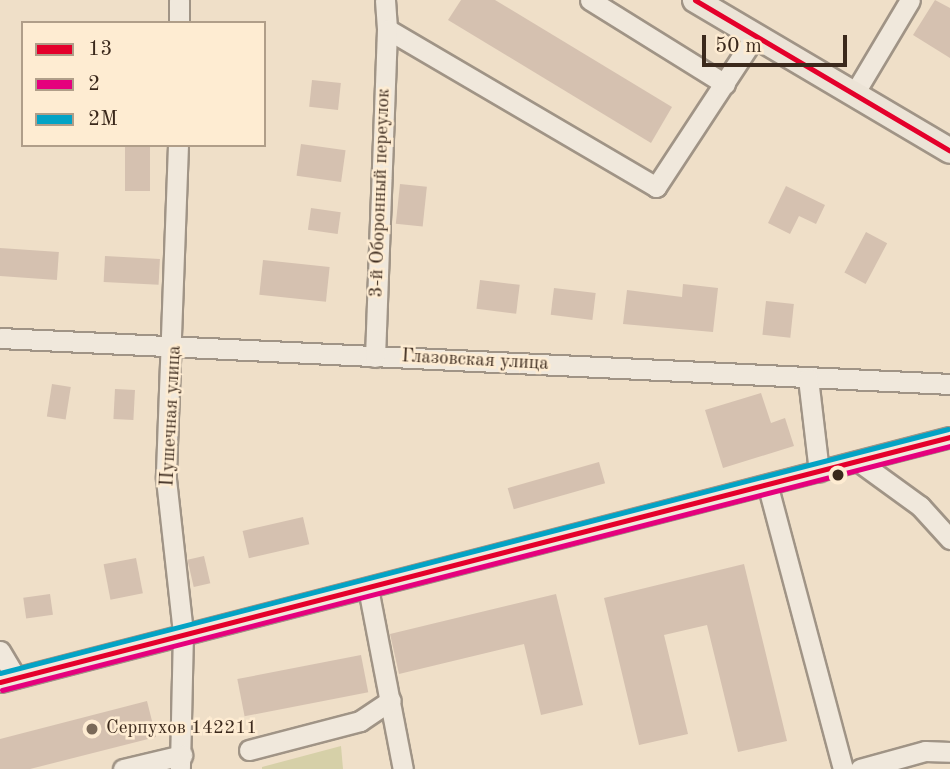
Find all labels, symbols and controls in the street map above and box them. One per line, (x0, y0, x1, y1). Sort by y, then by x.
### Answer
legend (21, 21, 266, 147)
scale bar (705, 21, 850, 65)
text: 50 m (715, 36, 762, 57)
text: 13 (88, 39, 112, 60)
text: 2 (88, 74, 100, 95)
street label: 3-й Оборонный переулок (366, 88, 396, 298)
text: 2М (88, 109, 118, 130)
street label: Пушечная улица (157, 345, 187, 487)
street label: Глазовская улица (401, 346, 549, 376)
unlabelled marker (831, 468, 845, 482)
place label: Серпухов 142211 (106, 718, 257, 740)
marker: Серпухов 142211 (84, 721, 100, 737)

